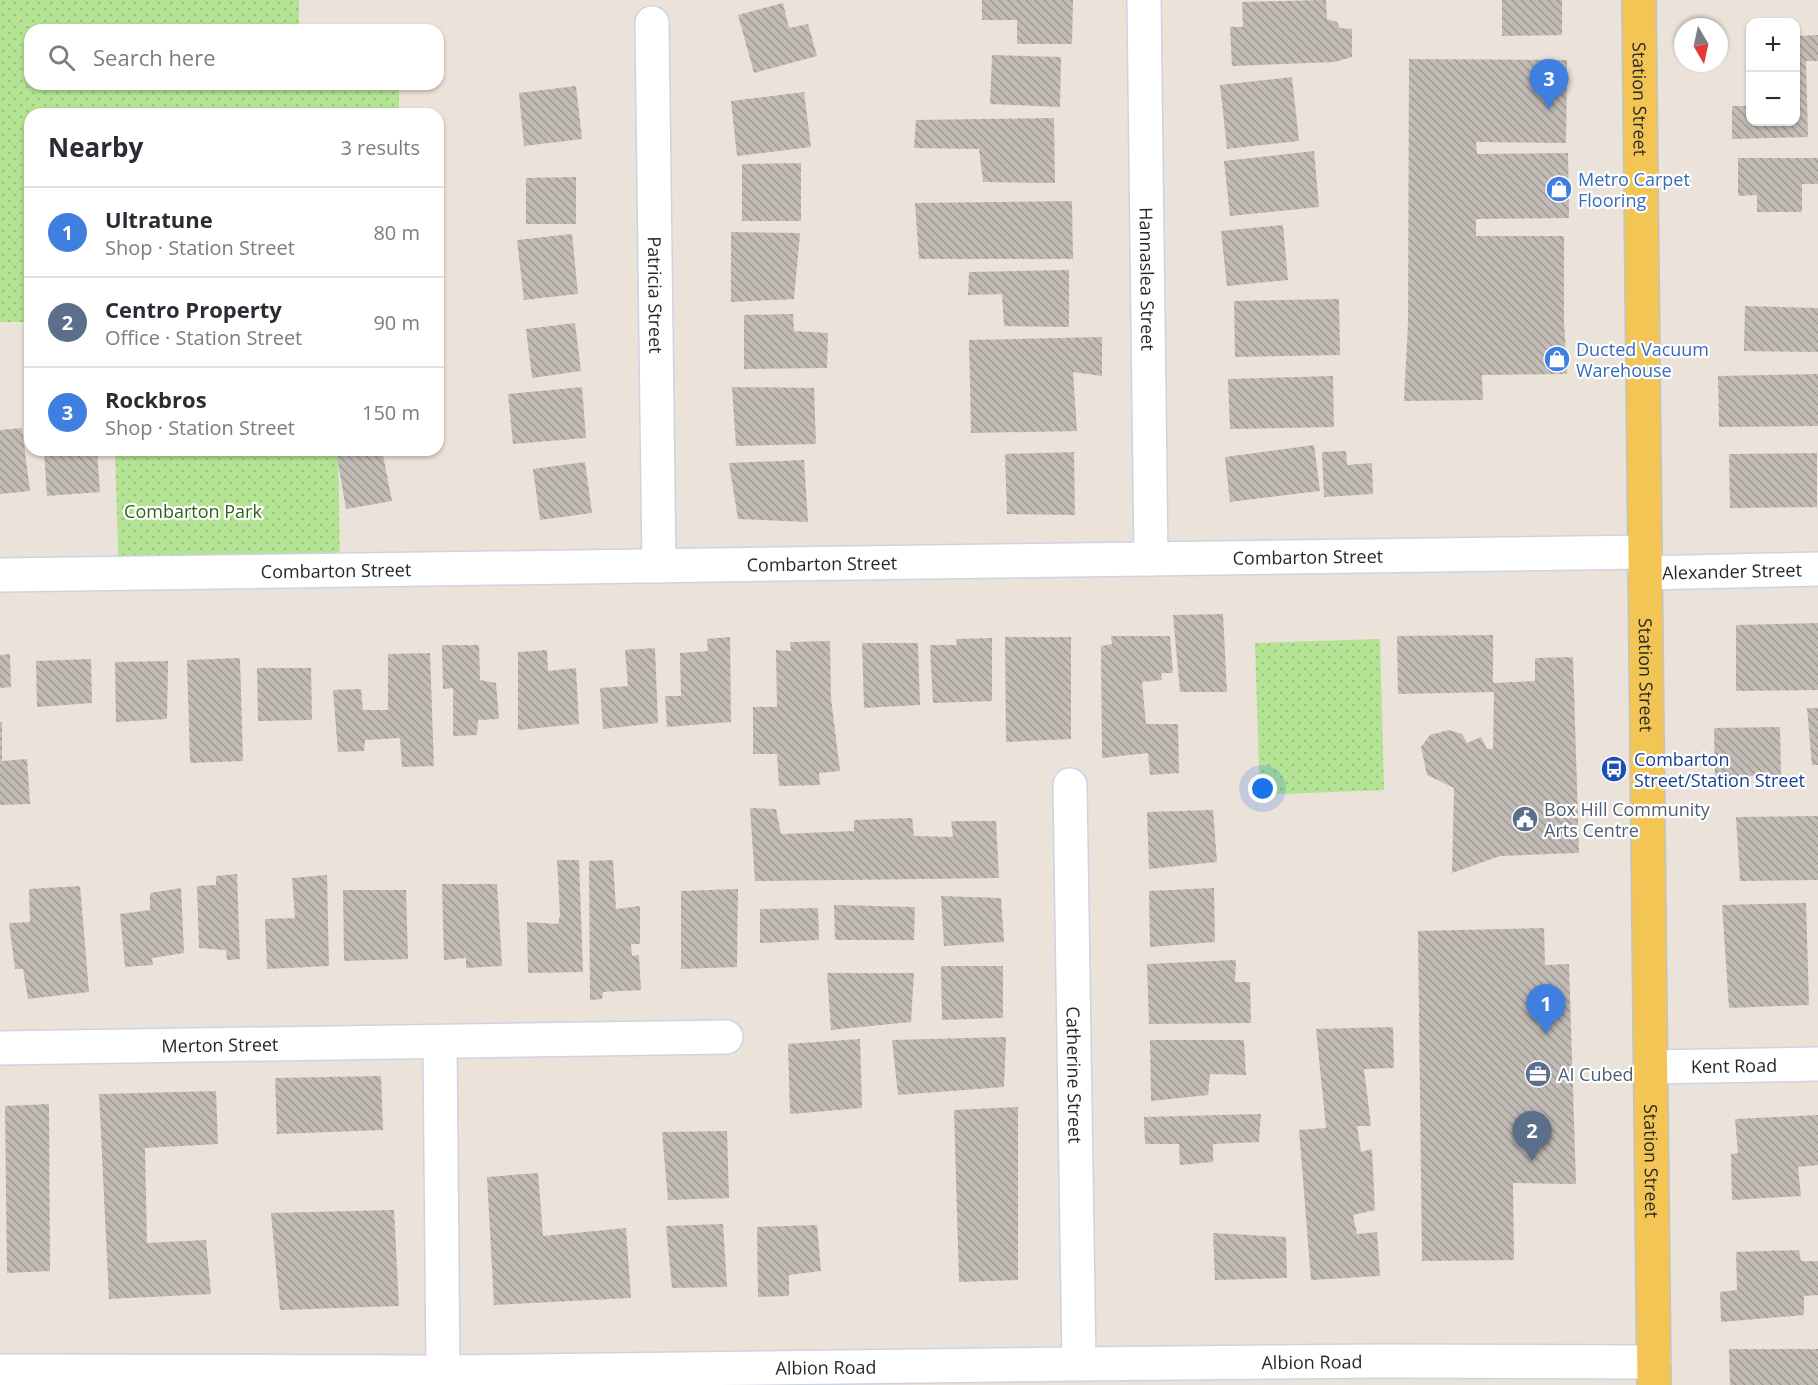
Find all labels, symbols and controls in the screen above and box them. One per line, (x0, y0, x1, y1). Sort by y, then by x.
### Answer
north arrow (1674, 18, 1728, 72)
map controls (1746, 18, 1800, 126)
button: + (1746, 18, 1800, 72)
search box (24, 24, 444, 90)
icon: search (45, 41, 78, 74)
text: Search here (93, 42, 216, 72)
street label: Station Street (1627, 42, 1653, 156)
pin: 3 (1530, 60, 1568, 109)
button: − (1746, 72, 1800, 126)
text: Nearby (48, 129, 143, 165)
text: 3 results (340, 134, 420, 161)
place label: Metro Carpet Flooring (1578, 167, 1690, 212)
shop icon: Metro Carpet Flooring (1544, 174, 1574, 204)
text: Ultratune (105, 204, 213, 234)
street label: Hannaslea Street (1135, 207, 1160, 351)
text: 1 (62, 219, 73, 246)
text: 80 m (373, 219, 420, 246)
text: Shop · Station Street (105, 234, 295, 261)
street label: Patricia Street (643, 236, 668, 354)
text: Centro Property (105, 294, 282, 324)
text: 2 (62, 309, 73, 336)
text: 90 m (373, 309, 420, 336)
text: Office · Station Street (105, 324, 302, 351)
place label: Ducted Vacuum Warehouse (1576, 337, 1709, 382)
shop icon: Ducted Vacuum Warehouse (1542, 344, 1572, 374)
text: Rockbros (105, 384, 207, 414)
text: 3 (62, 399, 73, 426)
text: 150 m (362, 399, 420, 426)
text: Shop · Station Street (105, 414, 295, 441)
park label: Combarton Park (124, 499, 262, 523)
street label: Combarton Street (1232, 544, 1383, 570)
street label: Combarton Street (747, 550, 897, 577)
street label: Combarton Street (261, 557, 411, 583)
street label: Alexander Street (1662, 557, 1802, 585)
street label: Station Street (1634, 618, 1659, 732)
place label: Combarton Street/Station Street (1634, 747, 1805, 792)
bus stop icon: Combarton Street/Station Street (1599, 754, 1629, 784)
your location (1248, 774, 1277, 803)
place label: Box Hill Community Arts Centre (1544, 797, 1711, 842)
public building icon: Box Hill Community Arts Centre (1510, 804, 1540, 834)
pin: 1 (1526, 984, 1566, 1034)
street label: Catherine Street (1061, 1006, 1088, 1144)
street label: Merton Street (161, 1032, 279, 1058)
street label: Kent Road (1691, 1053, 1777, 1078)
office icon: AI Cubed (1523, 1059, 1553, 1089)
place label: AI Cubed (1558, 1062, 1634, 1086)
street label: Station Street (1639, 1104, 1664, 1218)
pin: 2 (1512, 1112, 1552, 1161)
street label: Albion Road (1261, 1349, 1363, 1374)
street label: Albion Road (775, 1355, 877, 1380)

